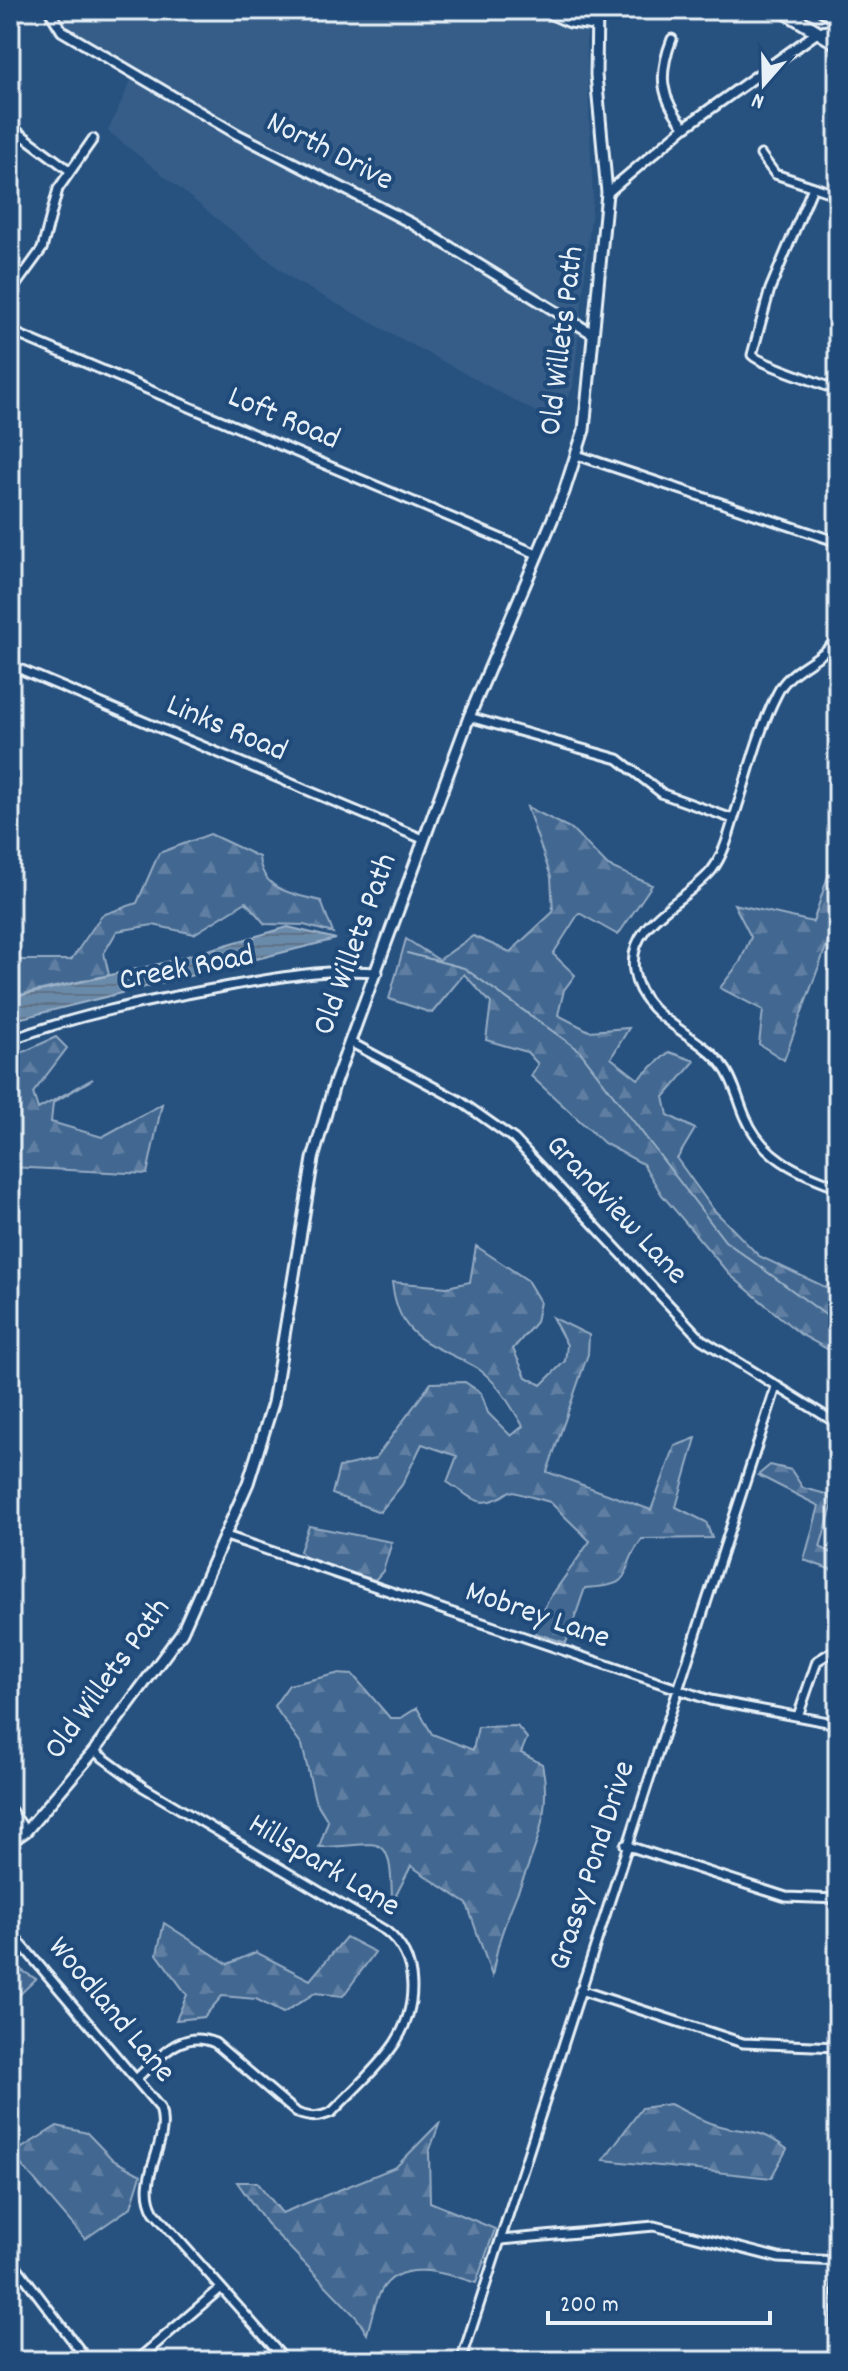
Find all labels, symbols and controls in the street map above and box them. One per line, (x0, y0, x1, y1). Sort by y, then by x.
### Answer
north arrow (724, 44, 804, 124)
text: N (748, 83, 769, 116)
street label: North Drive (257, 101, 401, 205)
street label: Old Willets Path (530, 244, 598, 438)
street label: Loft Road (220, 376, 346, 464)
street label: Links Road (158, 684, 294, 776)
street label: Old Willets Path (303, 848, 411, 1042)
street label: Creek Road (116, 934, 258, 1006)
street label: Grandview Lane (533, 1125, 697, 1297)
street label: Mobrey Lane (459, 1571, 615, 1663)
street label: Old Willets Path (34, 1589, 184, 1771)
street label: Grassy Pond Drive (538, 1755, 650, 1977)
street label: Hillspark Lane (238, 1804, 408, 1930)
street label: Woodland Lane (35, 1928, 185, 2094)
scale bar (548, 2275, 770, 2325)
text: 200 m (560, 2289, 619, 2323)

